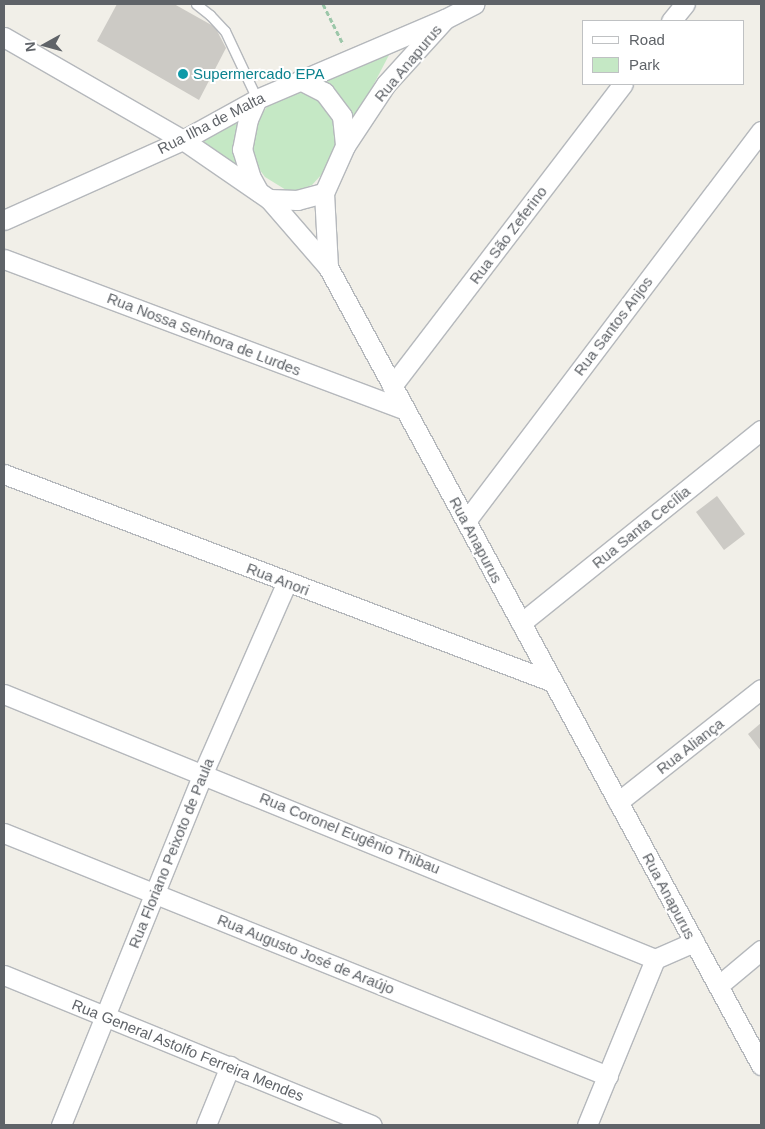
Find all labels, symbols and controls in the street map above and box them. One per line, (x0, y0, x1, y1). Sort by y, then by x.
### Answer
north arrow (20, 20, 70, 70)
street label: Rua Anapurus (370, 20, 446, 106)
legend (582, 20, 745, 85)
text: Road (629, 31, 665, 48)
text: N (22, 41, 39, 53)
text: Park (629, 56, 660, 73)
place label: Supermercado EPA (193, 65, 324, 83)
marker: Supermercado EPA (177, 68, 189, 80)
street label: Rua Ilha de Malta (155, 88, 267, 158)
street label: Rua São Zeferino (465, 183, 551, 287)
street label: Rua Santos Anjos (570, 273, 656, 379)
street label: Rua Nossa Senhora de Lurdes (105, 289, 303, 379)
street label: Rua Santa Cecília (588, 482, 694, 572)
street label: Rua Anapurus (446, 493, 506, 587)
street label: Rua Anori (244, 559, 312, 599)
street label: Rua Aliança (653, 714, 727, 778)
street label: Rua Floriano Peixoto de Paula (125, 755, 217, 951)
street label: Rua Coronel Eugênio Thibau (257, 788, 443, 878)
street label: Rua Anapurus (639, 849, 699, 943)
street label: Rua Augusto José de Araújo (214, 910, 398, 998)
street label: Rua General Astolfo Ferreira Mendes (69, 995, 307, 1105)

